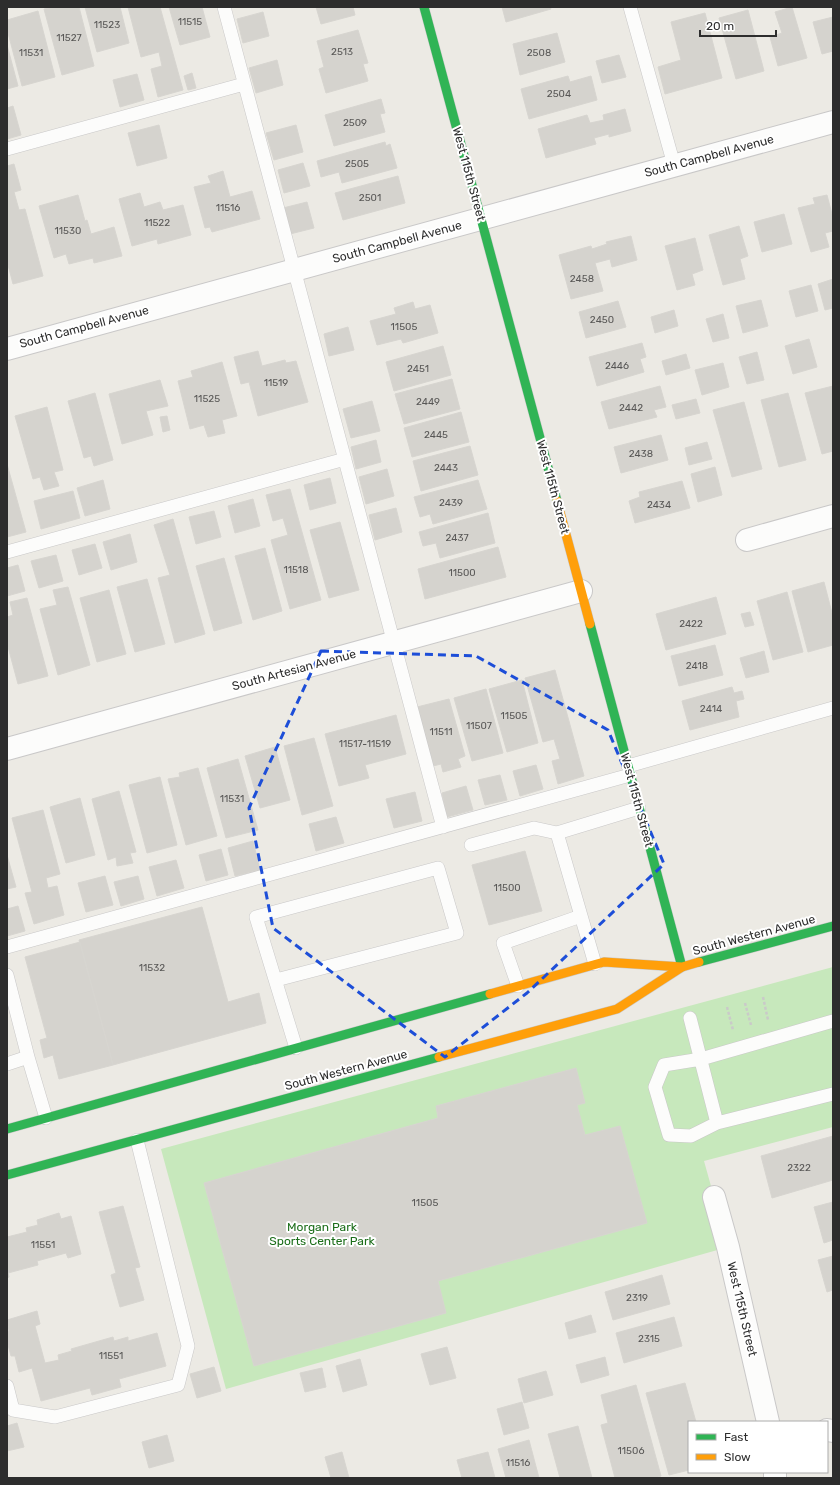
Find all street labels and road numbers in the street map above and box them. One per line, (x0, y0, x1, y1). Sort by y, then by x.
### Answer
street label: West 115th Street (450, 125, 488, 223)
street label: South Campbell Avenue (643, 132, 775, 180)
street label: South Campbell Avenue (331, 218, 463, 266)
street label: South Campbell Avenue (18, 303, 150, 351)
street label: West 115th Street (534, 438, 572, 536)
street label: South Artesian Avenue (230, 647, 358, 693)
street label: West 115th Street (618, 751, 656, 849)
street label: South Western Avenue (691, 912, 817, 958)
street label: South Western Avenue (283, 1047, 409, 1093)
street label: West 115th Street (724, 1260, 760, 1358)

